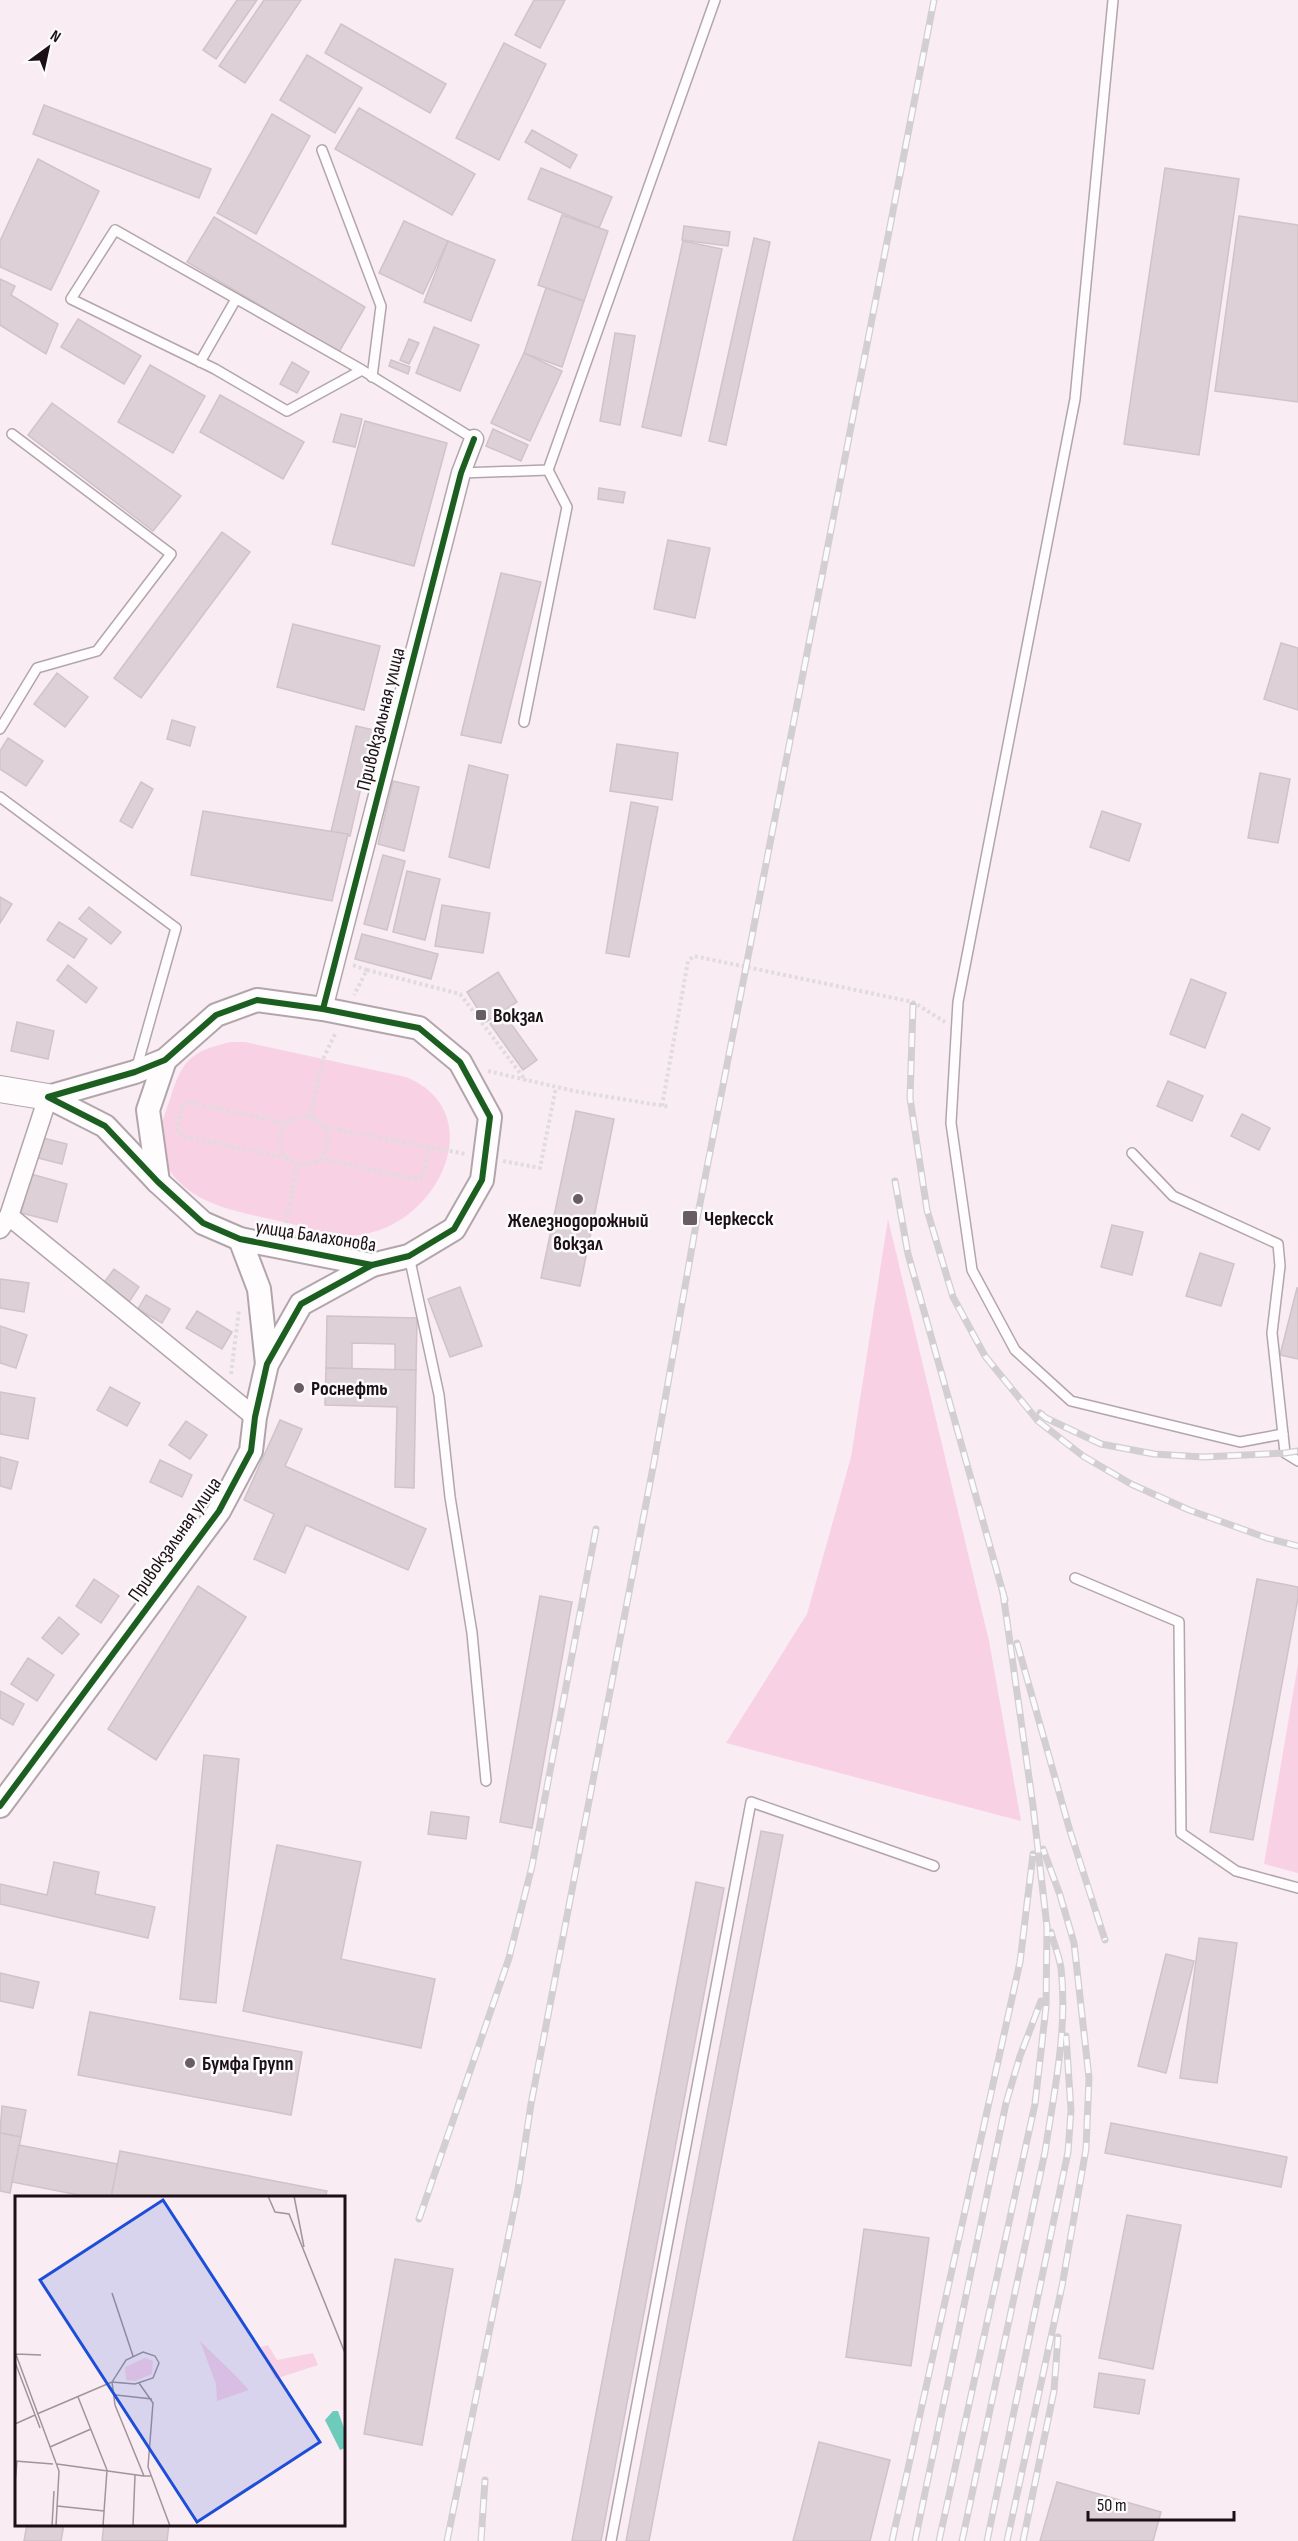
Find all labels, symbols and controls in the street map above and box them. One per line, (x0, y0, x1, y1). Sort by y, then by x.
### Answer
north arrow (18, 18, 78, 78)
text: N (47, 26, 64, 47)
street label: Привокзальная улица (352, 645, 410, 793)
place label: Вокзал (493, 1004, 544, 1028)
marker: Вокзал (474, 1008, 488, 1022)
marker: Железнодорожный вокзал (571, 1192, 585, 1206)
place label: Черкесск (704, 1207, 774, 1231)
place label: Железнодорожный вокзал (508, 1209, 648, 1256)
marker: Черкесск (681, 1209, 699, 1227)
street label: улица Балахонова (254, 1215, 378, 1257)
place label: Роснефть (311, 1377, 388, 1401)
marker: Роснефть (292, 1381, 306, 1395)
street label: Привокзальная улица (123, 1473, 227, 1607)
place label: Бумфа Групп (202, 2052, 293, 2076)
marker: Бумфа Групп (183, 2056, 197, 2070)
inset map (15, 2196, 345, 2526)
scale bar (1088, 2484, 1234, 2522)
text: 50 m (1097, 2495, 1127, 2516)

